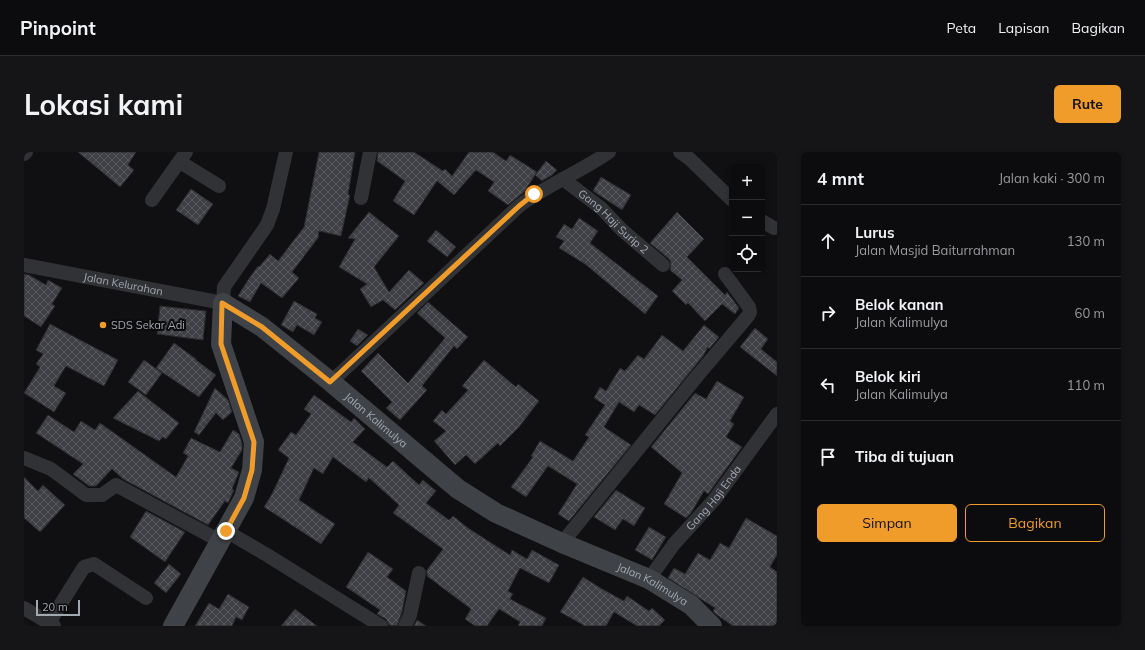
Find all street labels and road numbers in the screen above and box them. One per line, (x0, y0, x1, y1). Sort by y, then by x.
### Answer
street label: Gang Haji Surip 2 (576, 186, 652, 257)
street label: Jalan Kelurahan (82, 269, 164, 298)
street label: Jalan Kalimulya (342, 389, 411, 451)
street label: Gang Haji Enda (683, 462, 744, 533)
street label: Jalan Kalimulya (615, 560, 691, 608)

